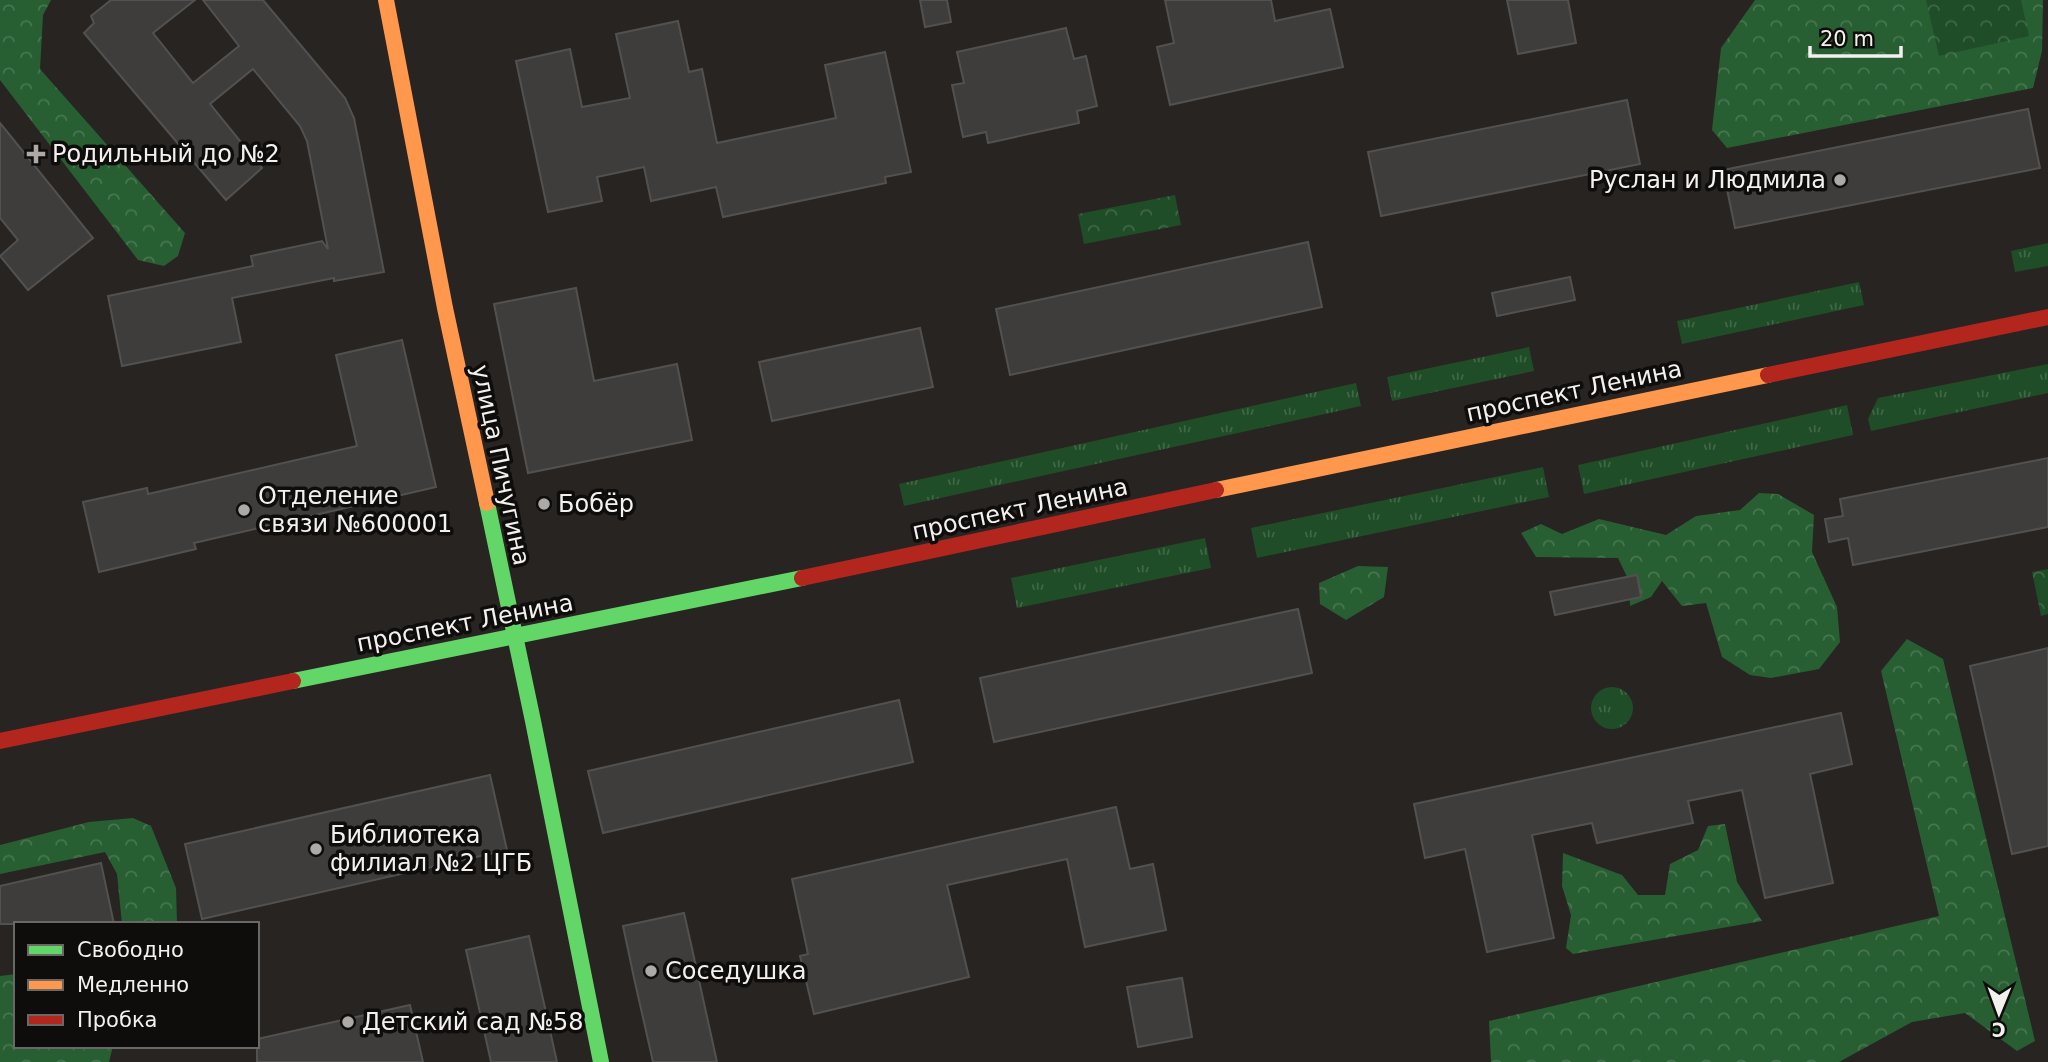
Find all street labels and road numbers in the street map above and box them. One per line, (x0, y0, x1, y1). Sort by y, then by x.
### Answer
street label: проспект Ленина (1464, 354, 1684, 428)
street label: улица Пичугина (466, 362, 536, 568)
street label: проспект Ленина (910, 472, 1130, 546)
street label: проспект Ленина (354, 588, 576, 658)

